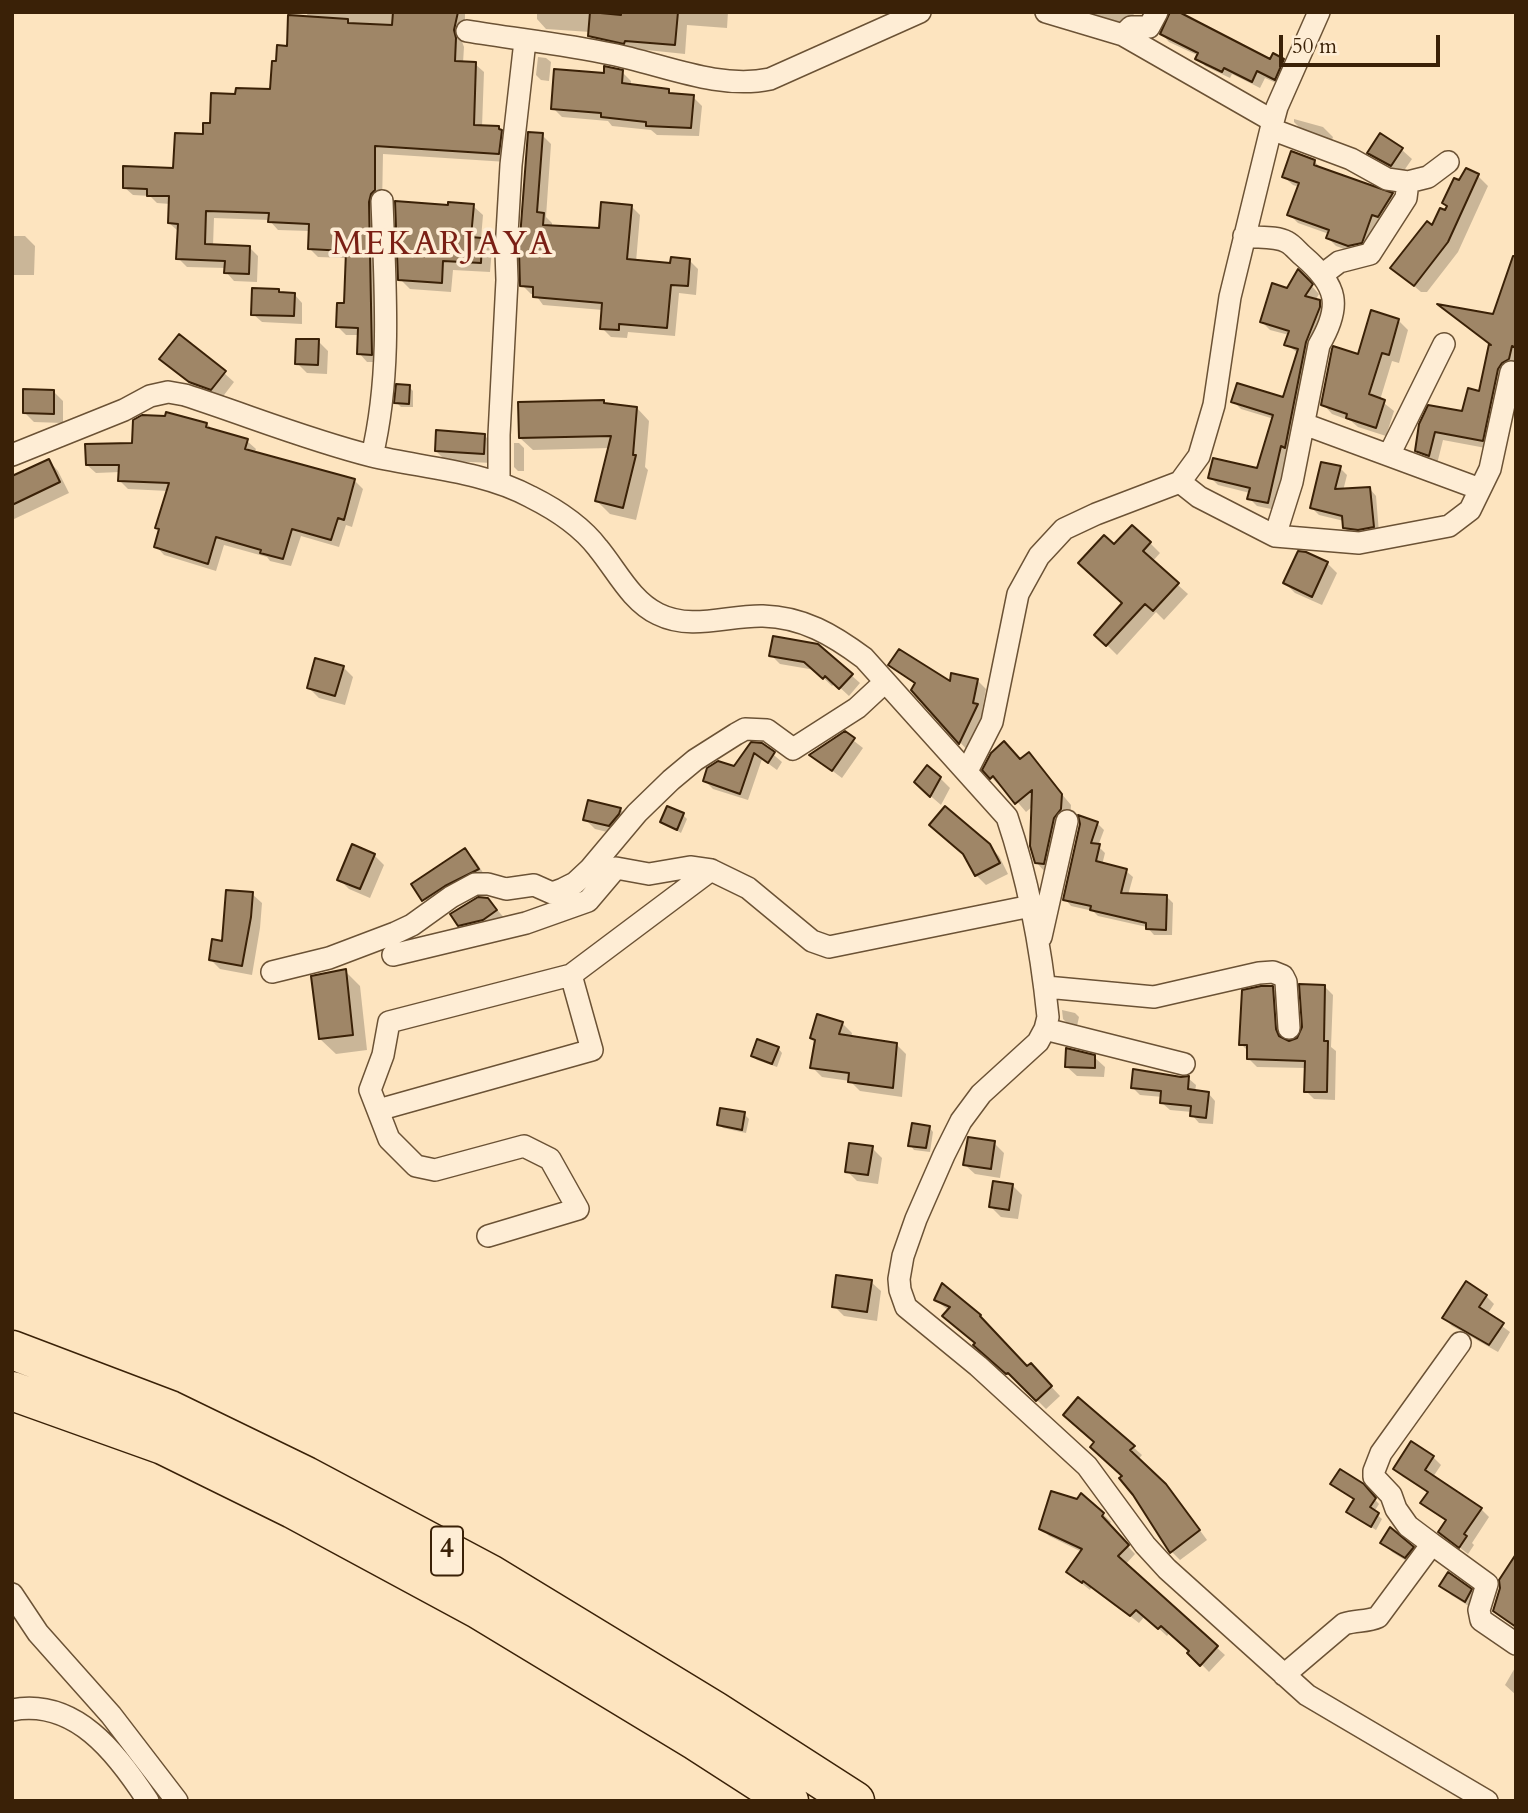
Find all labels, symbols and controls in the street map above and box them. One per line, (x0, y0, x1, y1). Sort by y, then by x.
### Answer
scale bar (1283, 21, 1444, 65)
text: 50 m (1292, 32, 1337, 61)
district label: MEKARJAYA (333, 226, 553, 266)
road number: 4 (431, 1526, 463, 1576)

